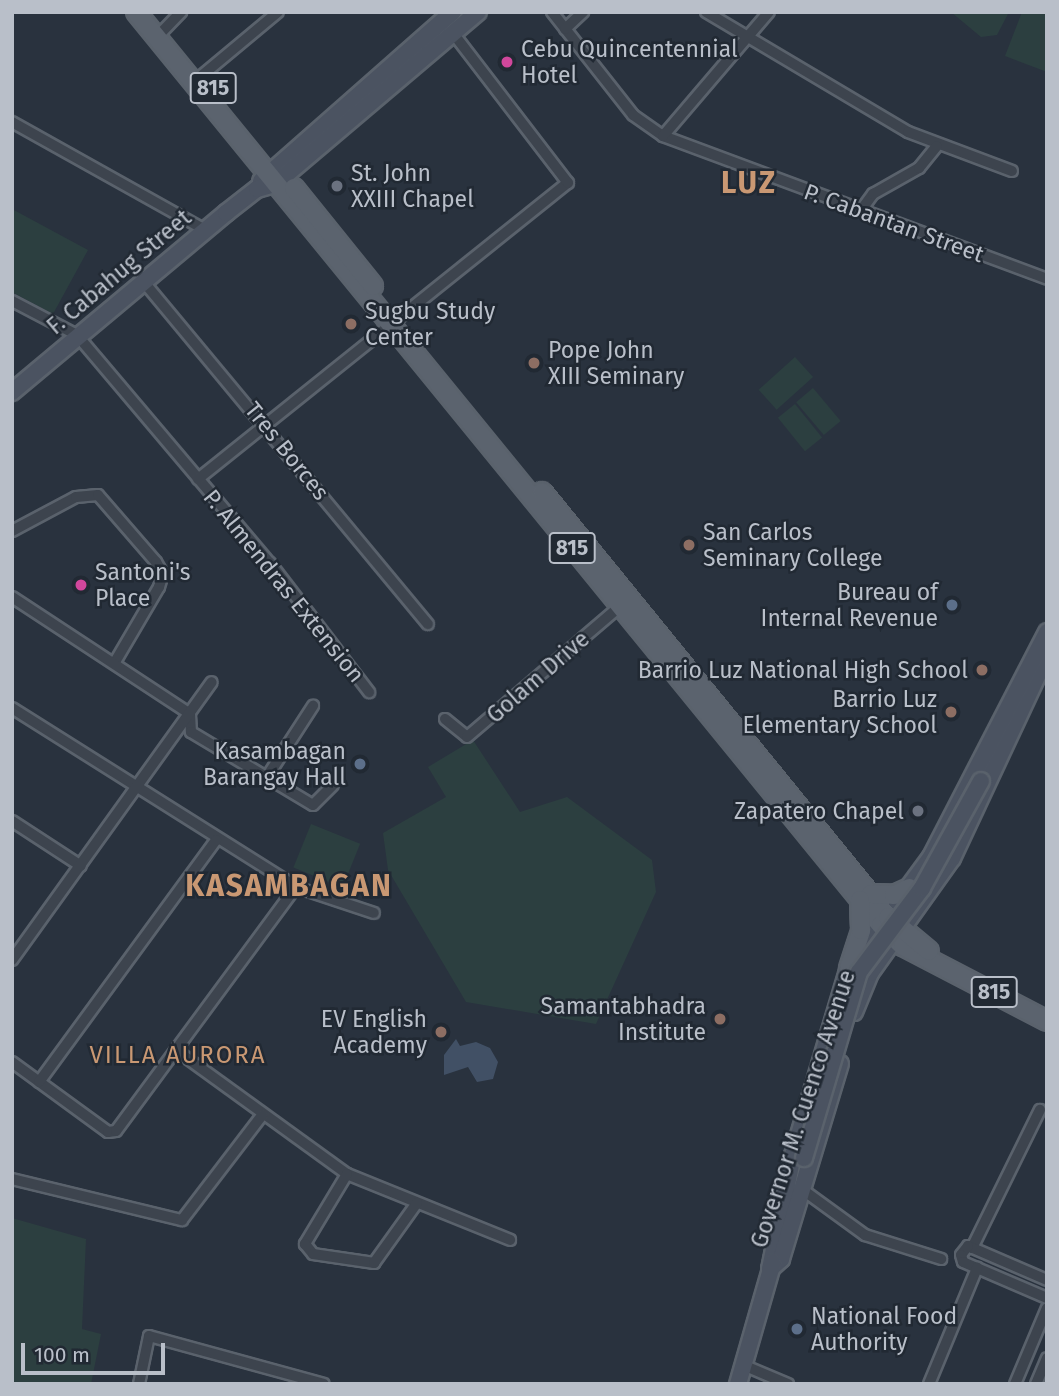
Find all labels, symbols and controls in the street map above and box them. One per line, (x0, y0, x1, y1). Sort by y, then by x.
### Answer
place label: Cebu Quincentennial Hotel (521, 35, 738, 89)
marker: Cebu Quincentennial Hotel (499, 54, 515, 70)
road number: 815 (188, 70, 238, 106)
place label: St. John XXIII Chapel (351, 159, 474, 213)
district label: LUZ (721, 165, 777, 201)
marker: St. John XXIII Chapel (329, 178, 345, 194)
street label: P. Cabantan Street (800, 178, 988, 268)
street label: F. Cabahug Street (41, 204, 197, 340)
place label: Sugbu Study Center (365, 297, 495, 351)
marker: Sugbu Study Center (343, 316, 359, 332)
place label: Pope John XIII Seminary (548, 336, 684, 390)
marker: Pope John XIII Seminary (526, 355, 542, 371)
street label: Tres Borces (239, 396, 335, 506)
street label: P. Almendras Extension (198, 484, 370, 688)
place label: San Carlos Seminary College (703, 518, 882, 572)
road number: 815 (548, 530, 596, 566)
marker: San Carlos Seminary College (681, 537, 697, 553)
place label: Santoni's Place (95, 558, 190, 612)
marker: Santoni's Place (73, 577, 89, 593)
place label: Bureau of Internal Revenue (761, 578, 938, 632)
marker: Bureau of Internal Revenue (944, 597, 960, 613)
street label: Golam Drive (481, 625, 595, 729)
place label: Barrio Luz National High School (638, 656, 968, 684)
marker: Barrio Luz National High School (974, 662, 990, 678)
place label: Barrio Luz Elementary School (742, 685, 937, 739)
marker: Barrio Luz Elementary School (943, 704, 959, 720)
place label: Kasambagan Barangay Hall (203, 737, 346, 791)
marker: Kasambagan Barangay Hall (352, 756, 368, 772)
place label: Zapatero Chapel (734, 797, 904, 825)
marker: Zapatero Chapel (910, 803, 926, 819)
district label: KASAMBAGAN (186, 868, 392, 904)
street label: Governor M. Cuenco Avenue (745, 967, 861, 1251)
road number: 815 (970, 974, 1018, 1010)
place label: Samantabhadra Institute (541, 992, 706, 1046)
place label: EV English Academy (321, 1005, 427, 1059)
marker: Samantabhadra Institute (712, 1011, 728, 1027)
marker: EV English Academy (433, 1024, 449, 1040)
district label: VILLA AURORA (91, 1042, 265, 1070)
place label: National Food Authority (811, 1302, 957, 1356)
marker: National Food Authority (789, 1321, 805, 1337)
scale bar (24, 1330, 168, 1374)
text: 100 m (34, 1342, 90, 1368)

